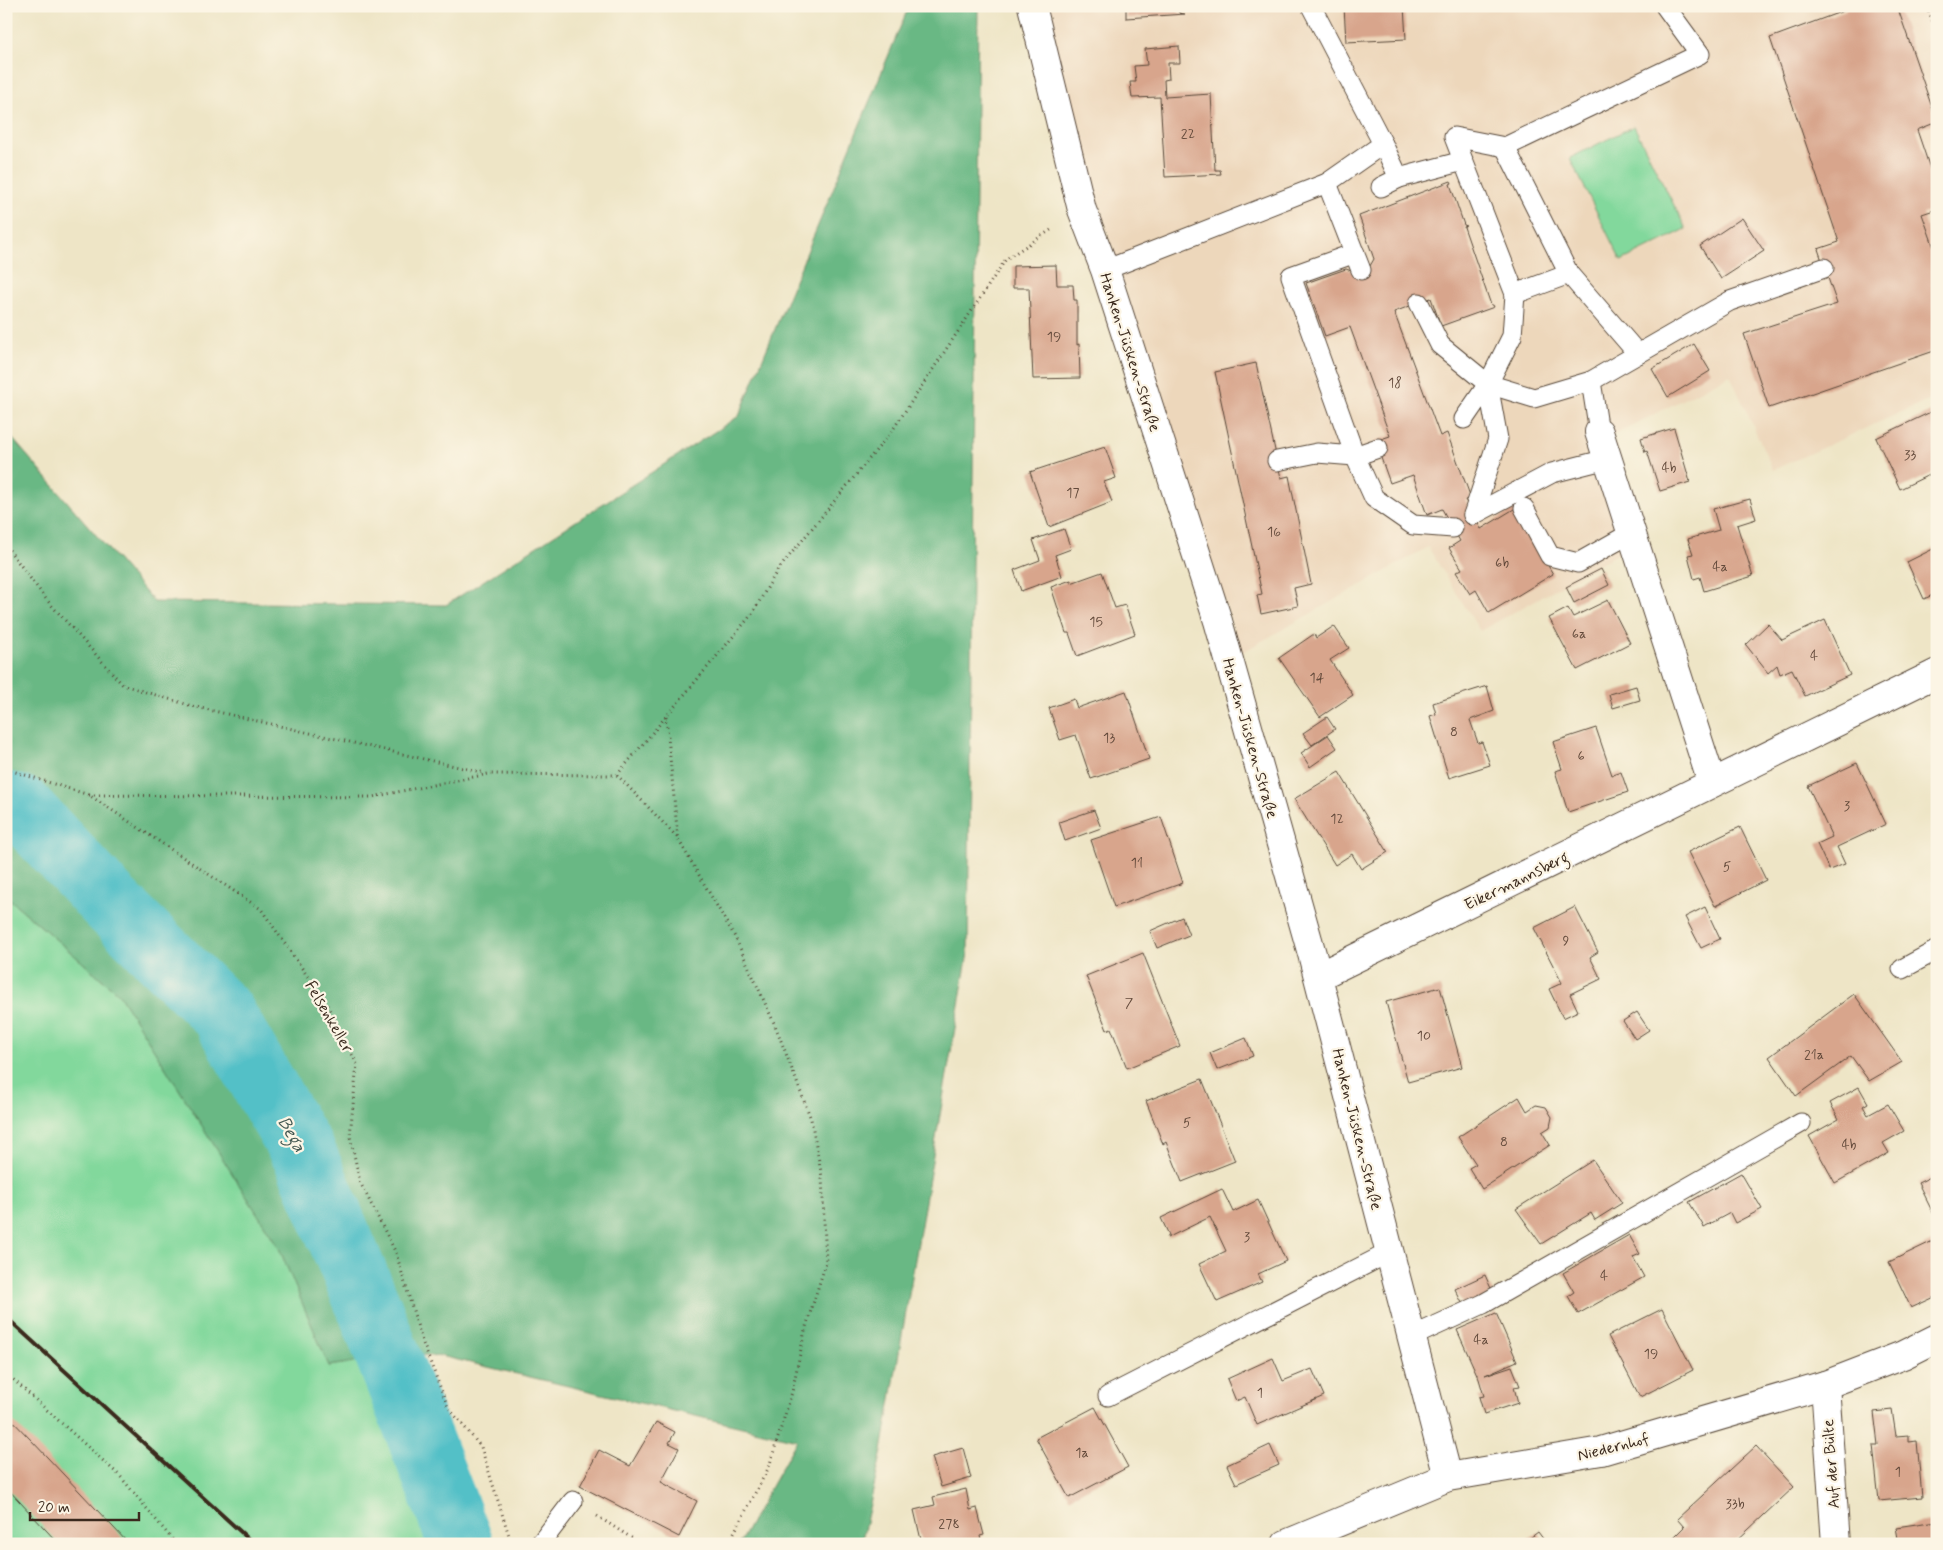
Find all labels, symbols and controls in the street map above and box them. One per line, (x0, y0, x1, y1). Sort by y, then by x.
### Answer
house number: 22 (1181, 125, 1195, 143)
street label: Hanken-Jüsken-Straße (1094, 270, 1165, 435)
house number: 19 (1047, 328, 1061, 346)
house number: 18 (1388, 374, 1402, 392)
house number: 33 (1904, 446, 1916, 464)
house number: 4b (1661, 459, 1677, 477)
house number: 17 (1066, 484, 1080, 502)
house number: 16 (1267, 523, 1281, 541)
house number: 6b (1495, 554, 1509, 572)
house number: 4a (1712, 558, 1728, 576)
house number: 15 (1089, 613, 1103, 631)
house number: 6a (1572, 625, 1586, 643)
house number: 4 (1810, 647, 1818, 665)
street label: Hanken-Jüsken-Straße (1217, 656, 1283, 821)
house number: 14 (1310, 669, 1325, 687)
house number: 8 (1450, 723, 1458, 741)
house number: 13 (1103, 729, 1115, 747)
house number: 6 (1577, 747, 1585, 765)
house number: 3 (1844, 797, 1850, 815)
house number: 12 (1330, 810, 1344, 828)
street label: Eikermannsberg (1461, 847, 1573, 917)
house number: 11 (1131, 854, 1143, 872)
house number: 5 (1723, 858, 1731, 876)
house number: 9 (1563, 932, 1570, 950)
street label: Felsenkeller (300, 977, 358, 1057)
house number: 7 (1125, 994, 1134, 1012)
house number: 10 (1417, 1027, 1431, 1045)
street label: Hanken-Jüsken-Straße (1326, 1046, 1387, 1212)
house number: 21a (1804, 1046, 1824, 1064)
water label: Bega (270, 1112, 311, 1158)
house number: 5 (1183, 1114, 1191, 1132)
house number: 8 (1500, 1133, 1508, 1151)
house number: 4b (1841, 1136, 1857, 1154)
house number: 3 (1244, 1228, 1250, 1246)
house number: 4 (1600, 1267, 1608, 1285)
house number: 4a (1473, 1331, 1489, 1349)
house number: 19 (1644, 1345, 1658, 1363)
house number: 1 (1257, 1384, 1263, 1402)
street label: Auf der Bülte (1818, 1418, 1845, 1509)
street label: Niedernhof (1575, 1428, 1651, 1466)
house number: 1a (1075, 1444, 1089, 1462)
house number: 1 (1895, 1463, 1901, 1481)
scale bar (30, 1490, 139, 1522)
house number: 33b (1725, 1495, 1745, 1513)
text: 20 m (38, 1498, 70, 1518)
house number: 278 (938, 1515, 960, 1533)

